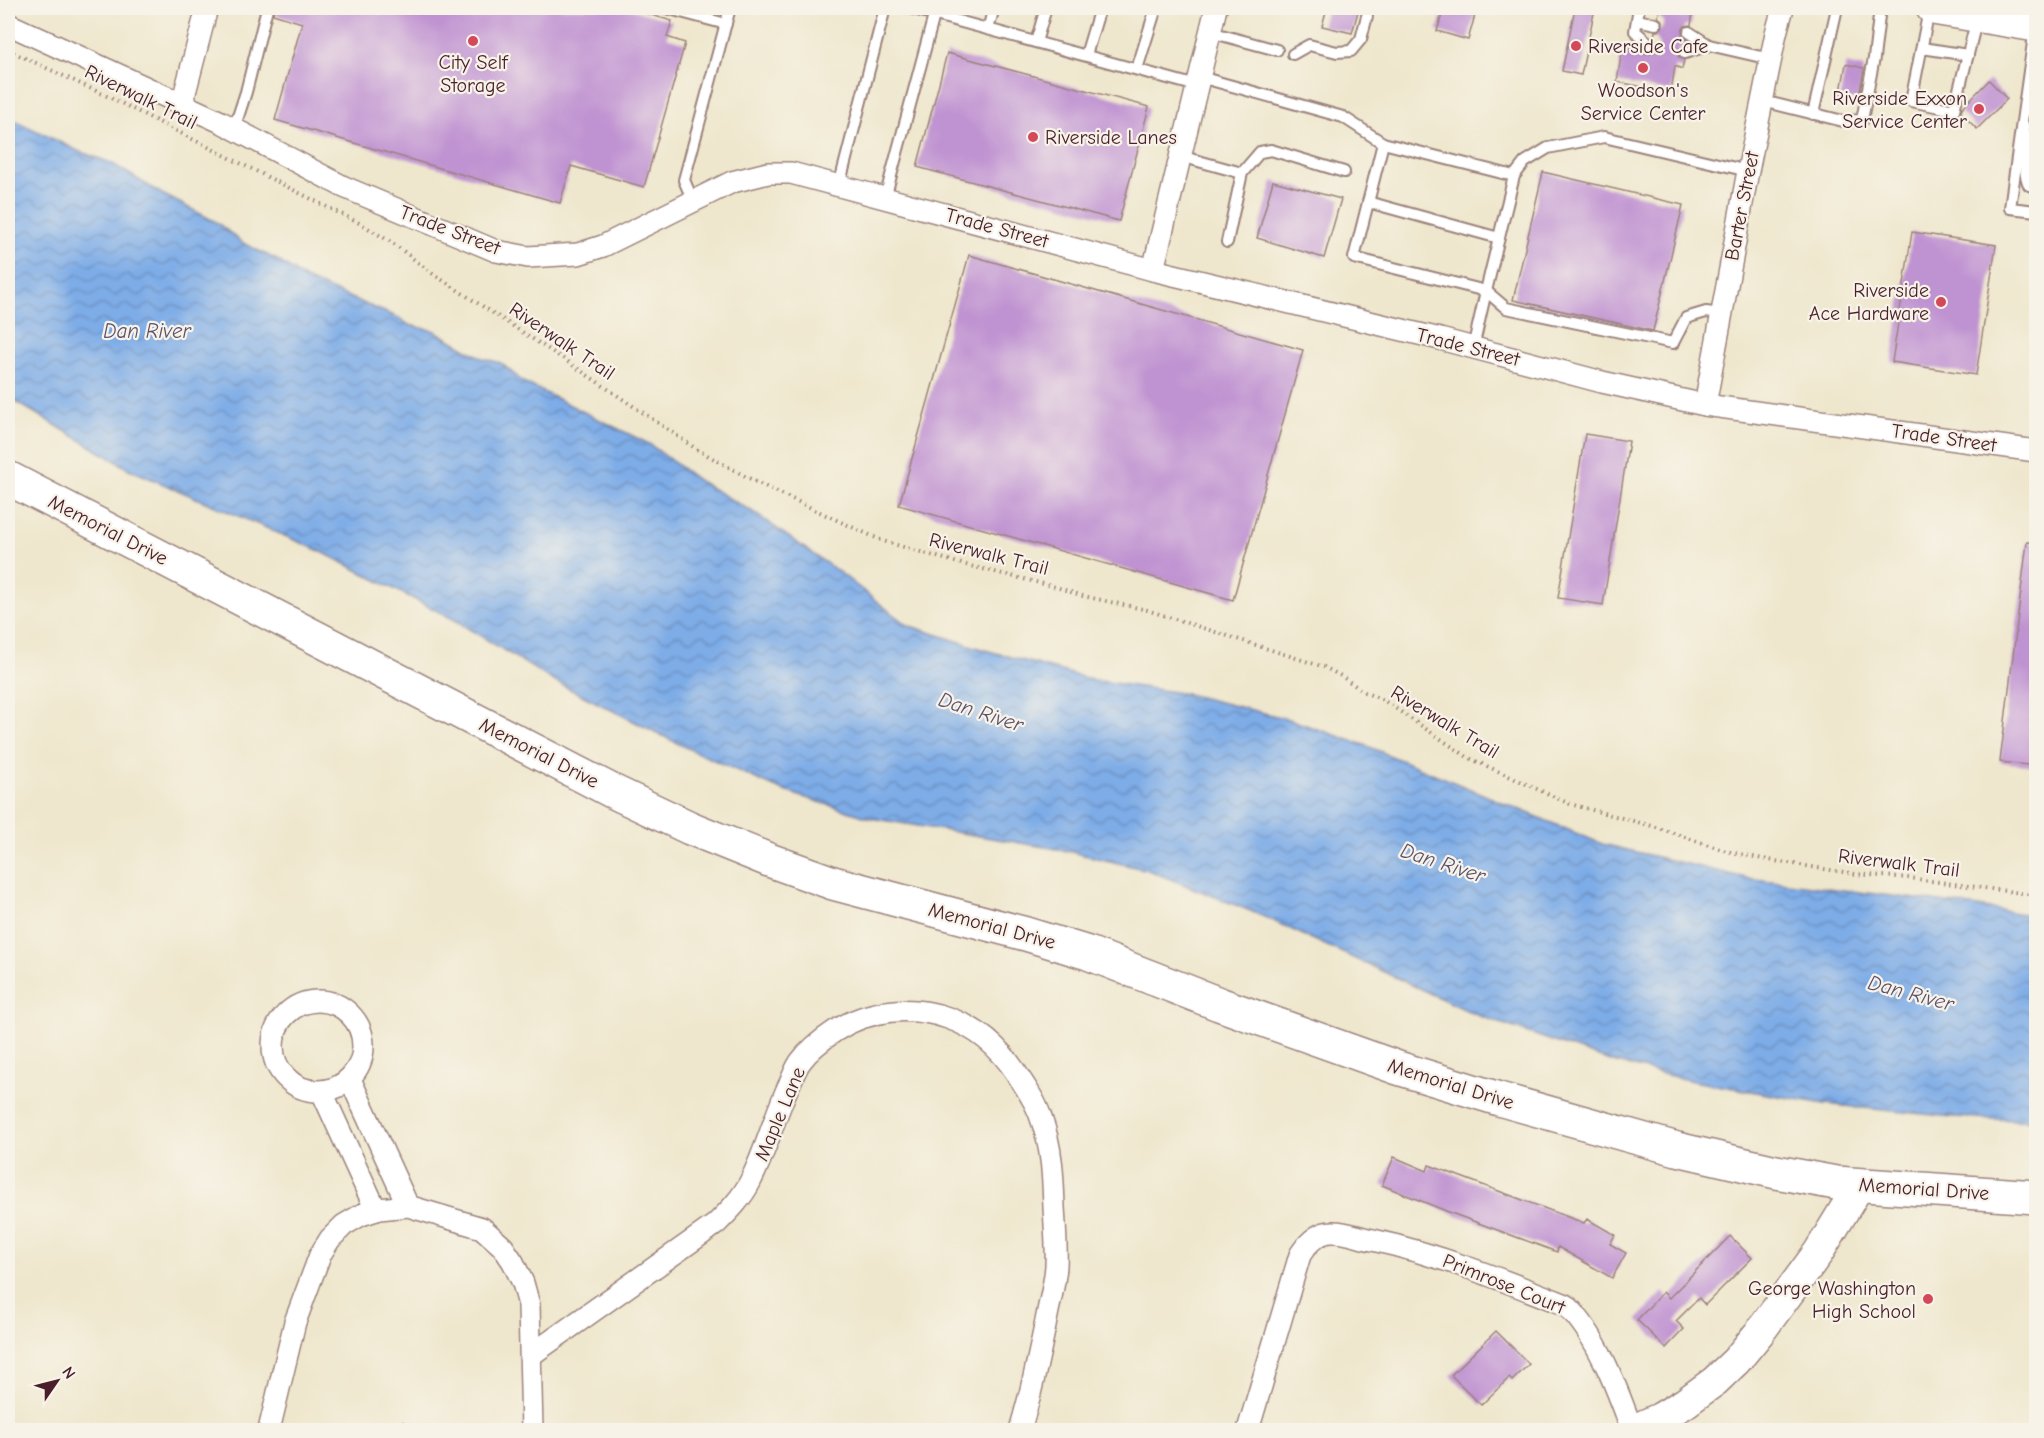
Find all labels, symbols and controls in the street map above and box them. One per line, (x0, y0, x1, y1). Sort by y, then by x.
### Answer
marker: City Self Storage (466, 34, 480, 48)
place label: Riverside Cafe (1588, 35, 1708, 58)
marker: Riverside Cafe (1569, 39, 1583, 53)
place label: City Self Storage (438, 51, 509, 97)
street label: Riverwalk Trail (81, 60, 201, 134)
marker: Woodson's Service Center (1636, 61, 1650, 75)
place label: Woodson's Service Center (1581, 79, 1705, 125)
place label: Riverside Exxon Service Center (1832, 87, 1967, 133)
marker: Riverside Exxon Service Center (1972, 102, 1986, 116)
place label: Riverside Lanes (1045, 126, 1177, 149)
marker: Riverside Lanes (1026, 130, 1040, 144)
street label: Barter Street (1720, 148, 1764, 262)
street label: Trade Street (397, 200, 505, 260)
street label: Trade Street (943, 203, 1052, 253)
place label: Riverside Ace Hardware (1809, 279, 1929, 325)
marker: Riverside Ace Hardware (1934, 295, 1948, 309)
street label: Riverwalk Trail (505, 297, 619, 385)
water label: Dan River (103, 319, 192, 343)
street label: Trade Street (1414, 323, 1523, 371)
street label: Trade Street (1890, 419, 1999, 457)
street label: Memorial Drive (45, 490, 171, 570)
street label: Riverwalk Trail (927, 528, 1051, 580)
street label: Riverwalk Trail (1387, 681, 1503, 763)
water label: Dan River (936, 687, 1028, 737)
street label: Memorial Drive (476, 713, 602, 793)
water label: Dan River (1398, 838, 1490, 888)
street label: Riverwalk Trail (1837, 844, 1961, 882)
street label: Memorial Drive (926, 898, 1058, 954)
water label: Dan River (1866, 970, 1958, 1016)
street label: Memorial Drive (1385, 1054, 1517, 1114)
street label: Maple Lane (750, 1064, 810, 1164)
street label: Memorial Drive (1858, 1173, 1990, 1205)
street label: Primrose Court (1439, 1249, 1570, 1319)
place label: George Washington High School (1748, 1277, 1916, 1323)
marker: George Washington High School (1921, 1292, 1935, 1306)
north arrow (27, 1351, 87, 1411)
text: N (58, 1364, 79, 1382)

